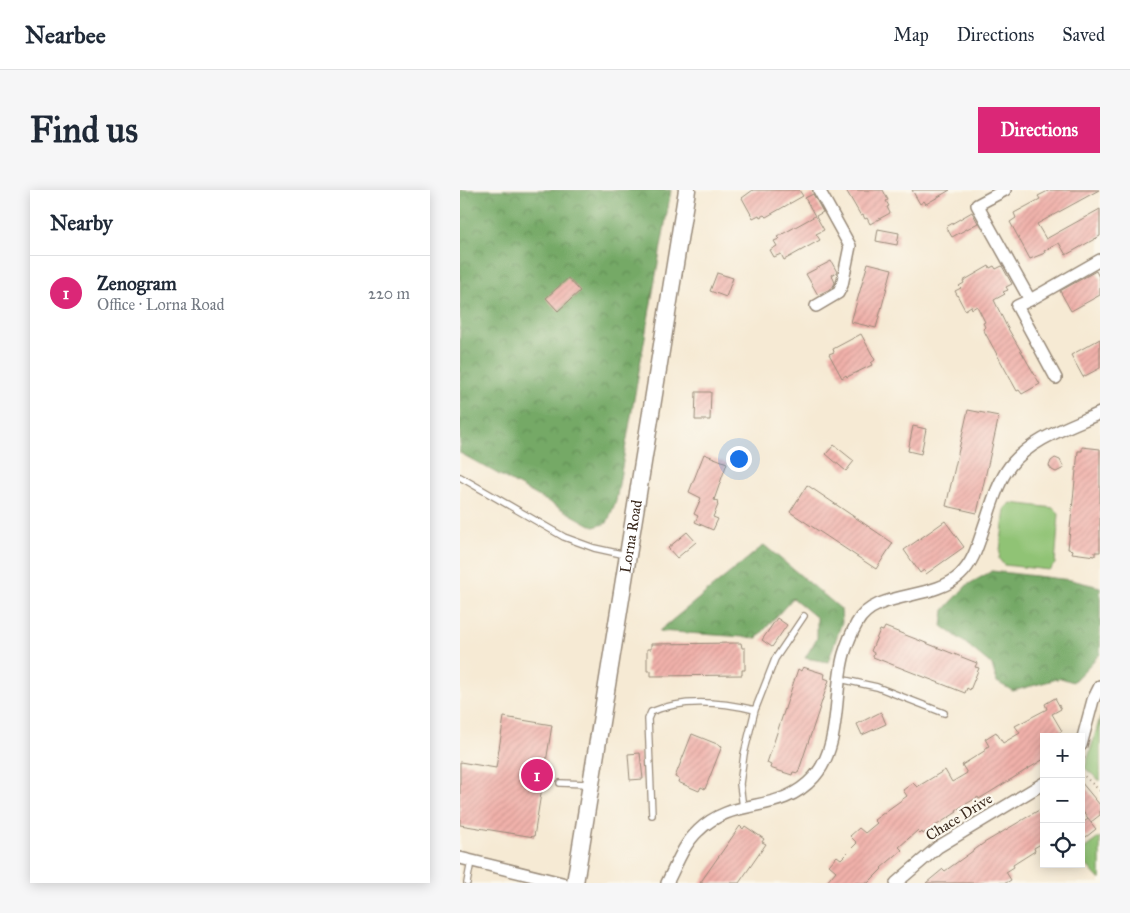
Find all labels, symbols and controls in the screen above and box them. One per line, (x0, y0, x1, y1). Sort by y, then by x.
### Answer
text: Nearbee (25, 20, 106, 50)
text: Map (893, 24, 929, 46)
text: Directions (957, 24, 1034, 46)
text: Saved (1062, 24, 1105, 46)
button: Directions (978, 107, 1100, 153)
text: Find us (30, 109, 138, 152)
text: Nearby (50, 210, 113, 236)
text: Zenogram (97, 272, 177, 295)
text: 1 (63, 284, 69, 303)
text: 220 m (368, 284, 410, 303)
text: Office · Lorna Road (97, 295, 225, 314)
your location (726, 446, 752, 472)
street label: Lorna Road (616, 498, 646, 574)
map controls (1040, 733, 1085, 868)
button: + (1040, 733, 1085, 778)
pin: 1 (521, 756, 553, 794)
button: − (1040, 778, 1085, 823)
street label: Chace Drive (922, 789, 996, 845)
button: locate (1040, 823, 1085, 868)

